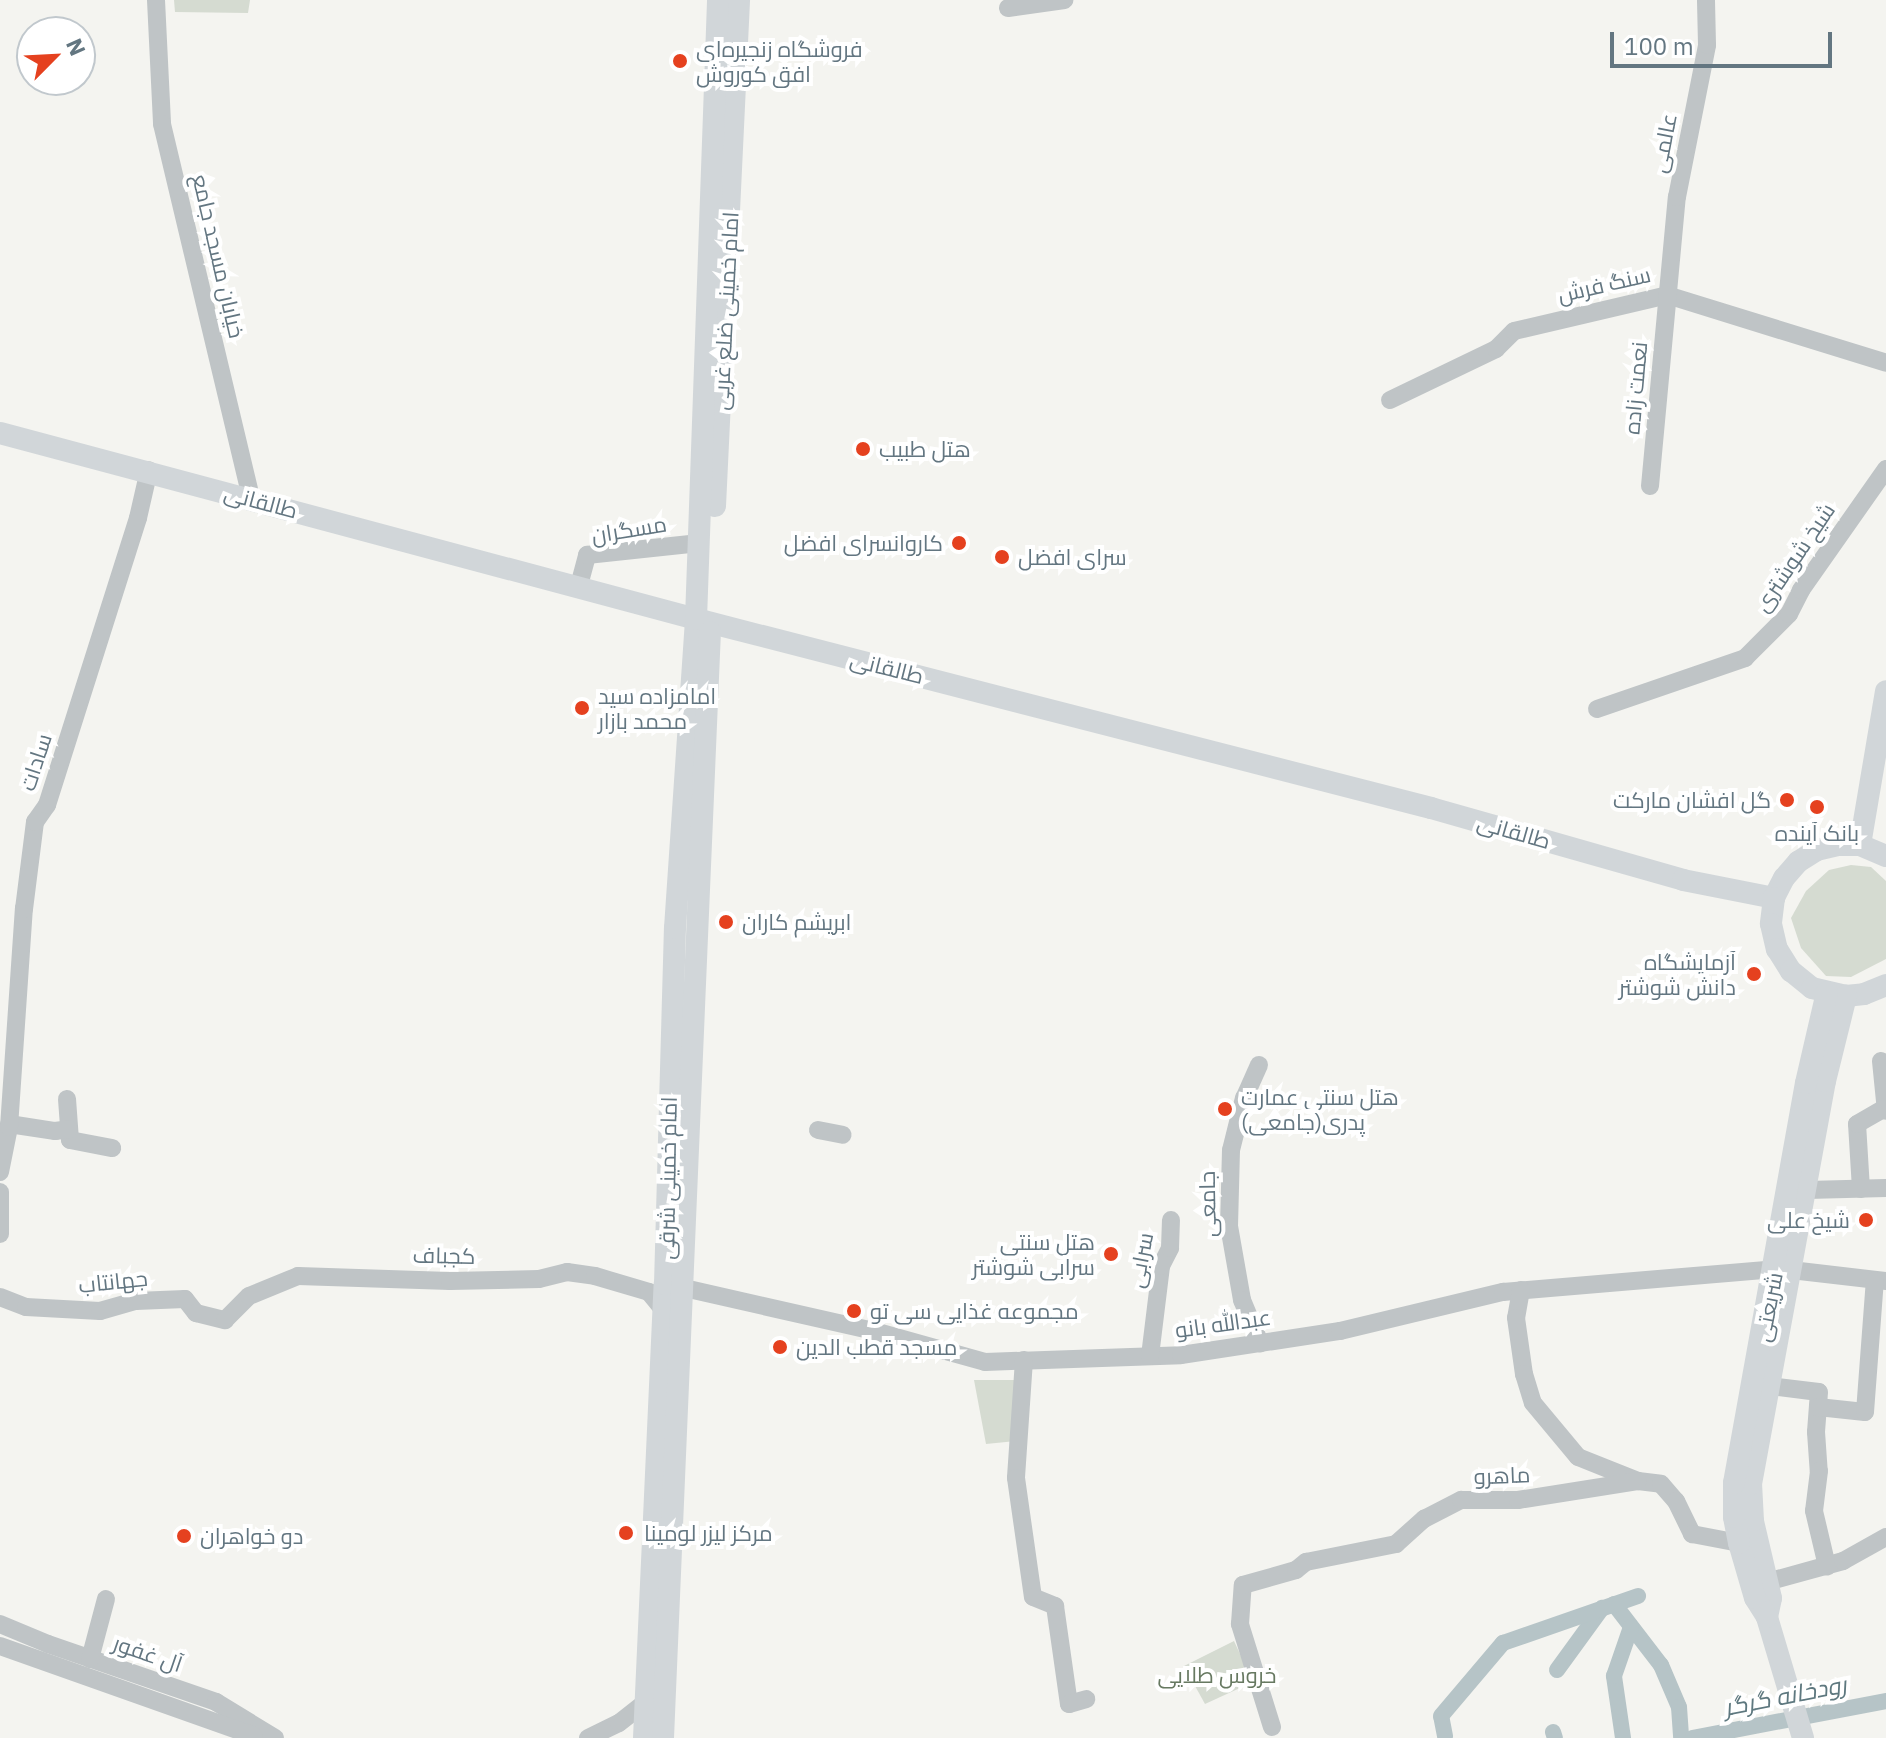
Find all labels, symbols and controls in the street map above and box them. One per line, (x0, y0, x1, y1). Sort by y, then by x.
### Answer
north arrow (16, 16, 96, 96)
scale bar (1614, 16, 1836, 66)
text: 100 m (1624, 30, 1694, 62)
text: N (60, 34, 93, 60)
place label: فروشگاه زنجیره‌ای افق کوروش (696, 35, 863, 86)
marker: فروشگاه زنجیره‌ای افق کوروش (671, 52, 689, 70)
street label: عالمی (1644, 111, 1682, 175)
street label: خیابان مسجد جامع (187, 171, 251, 341)
street label: امام خمینی ضلع غربی (707, 211, 743, 411)
street label: سنگ فرش (1555, 261, 1653, 307)
street label: نعمت زاده (1618, 340, 1652, 436)
place label: هتل طبیب (879, 436, 971, 462)
marker: هتل طبیب (854, 440, 872, 458)
street label: طالقانی (221, 479, 301, 523)
street label: شیخ شوشتری (1748, 498, 1840, 616)
street label: مسگران (590, 510, 668, 548)
place label: کاروانسرای افضل (784, 530, 943, 556)
marker: کاروانسرای افضل (950, 534, 968, 552)
place label: سرای افضل (1018, 544, 1127, 570)
marker: سرای افضل (993, 548, 1011, 566)
street label: طالقانی (848, 645, 926, 689)
place label: امامزاده سید محمد بازار (598, 682, 716, 734)
marker: امامزاده سید محمد بازار (573, 699, 591, 717)
street label: سادات (13, 730, 57, 794)
place label: گل افشان مارکت (1613, 787, 1771, 813)
marker: گل افشان مارکت (1778, 791, 1796, 809)
marker: بانک آینده (1808, 798, 1826, 816)
street label: طالقانی (1474, 808, 1554, 854)
place label: بانک آینده (1775, 820, 1859, 846)
place label: ابریشم کاران (742, 909, 851, 935)
marker: ابریشم کاران (717, 913, 735, 931)
place label: آزمایشگاه دانش شوشتر (1619, 948, 1736, 1000)
marker: آزمایشگاه دانش شوشتر (1743, 963, 1765, 985)
place label: هتل سنتی عمارت پدری(جامعی) (1241, 1083, 1399, 1134)
street label: امام خمینی شرقی (652, 1096, 682, 1260)
marker: هتل سنتی عمارت پدری(جامعی) (1216, 1100, 1234, 1118)
street label: جامعی (1193, 1171, 1221, 1237)
place label: شیخ علی (1767, 1207, 1850, 1233)
marker: شیخ علی (1857, 1211, 1875, 1229)
place label: هتل سنتی سرابی شوشتر (972, 1228, 1095, 1280)
street label: سرابی (1122, 1230, 1158, 1290)
street label: کجباف (412, 1241, 476, 1269)
marker: هتل سنتی سرابی شوشتر (1102, 1245, 1120, 1263)
street label: جهانتاب (77, 1264, 149, 1298)
street label: شریعتی (1748, 1270, 1788, 1344)
place label: مجموعه غذایی سی تو (870, 1298, 1079, 1324)
marker: مجموعه غذایی سی تو (845, 1302, 863, 1320)
street label: عبدالله بانو (1173, 1303, 1273, 1343)
place label: مسجد قطب الدین (796, 1334, 957, 1360)
marker: مسجد قطب الدین (771, 1338, 789, 1356)
street label: ماهرو (1473, 1461, 1531, 1489)
place label: مرکز لیزر لومینا (644, 1520, 773, 1546)
marker: مرکز لیزر لومینا (615, 1522, 637, 1544)
place label: دو خواهران (200, 1523, 303, 1549)
marker: دو خواهران (175, 1527, 193, 1545)
street label: آل غفور (110, 1629, 186, 1677)
park label: خروس طلایی (1157, 1662, 1277, 1688)
water label: رودخانه گرگر (1721, 1670, 1849, 1722)

